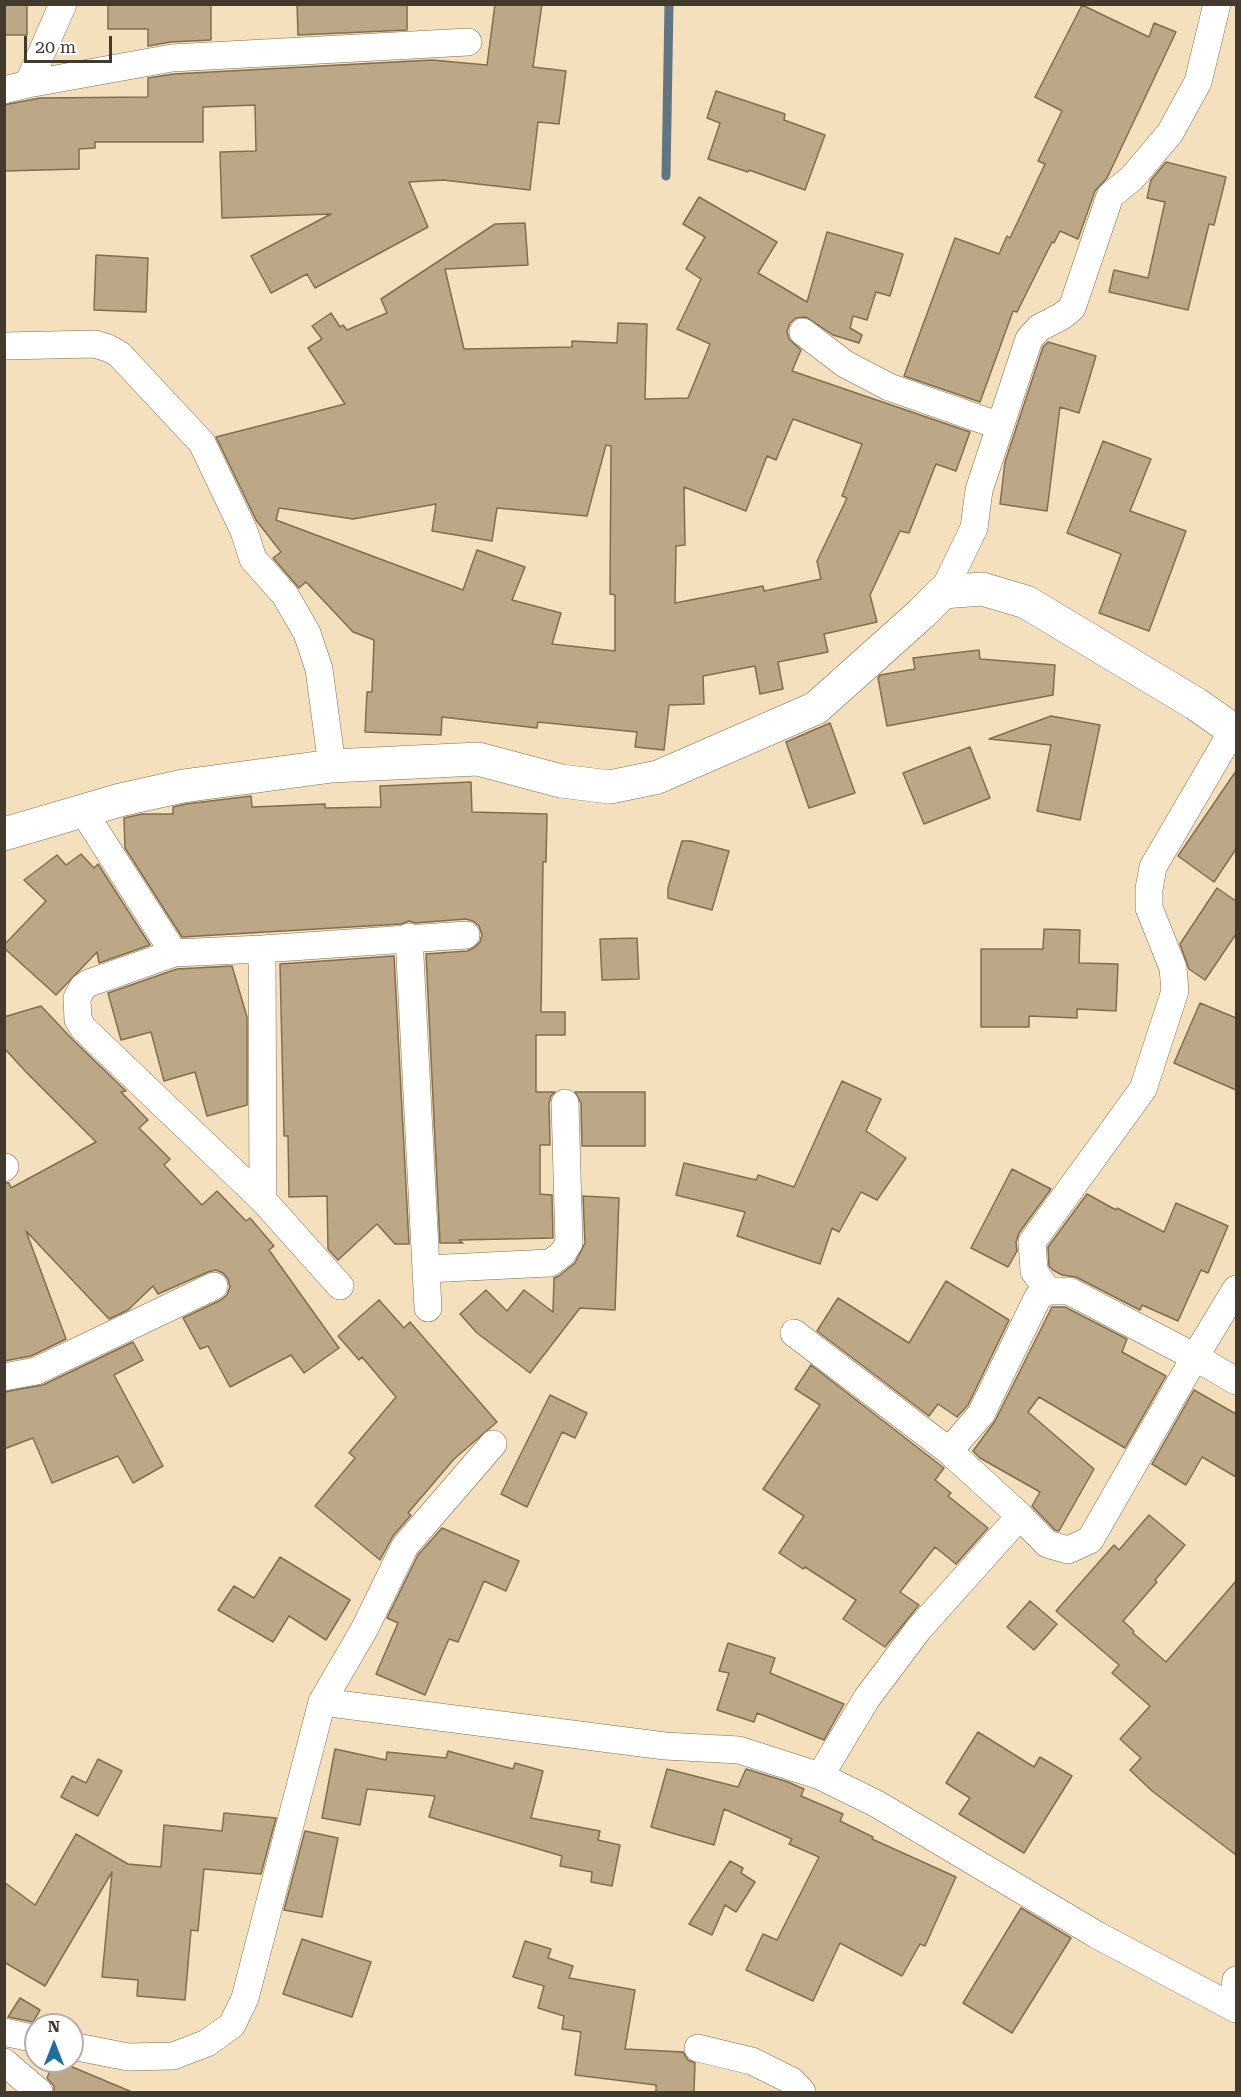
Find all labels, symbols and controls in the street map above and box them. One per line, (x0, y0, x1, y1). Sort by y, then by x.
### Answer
scale bar (27, 24, 116, 62)
text: 20 m (35, 36, 76, 57)
north arrow (24, 2013, 84, 2073)
text: N (48, 2017, 60, 2036)

